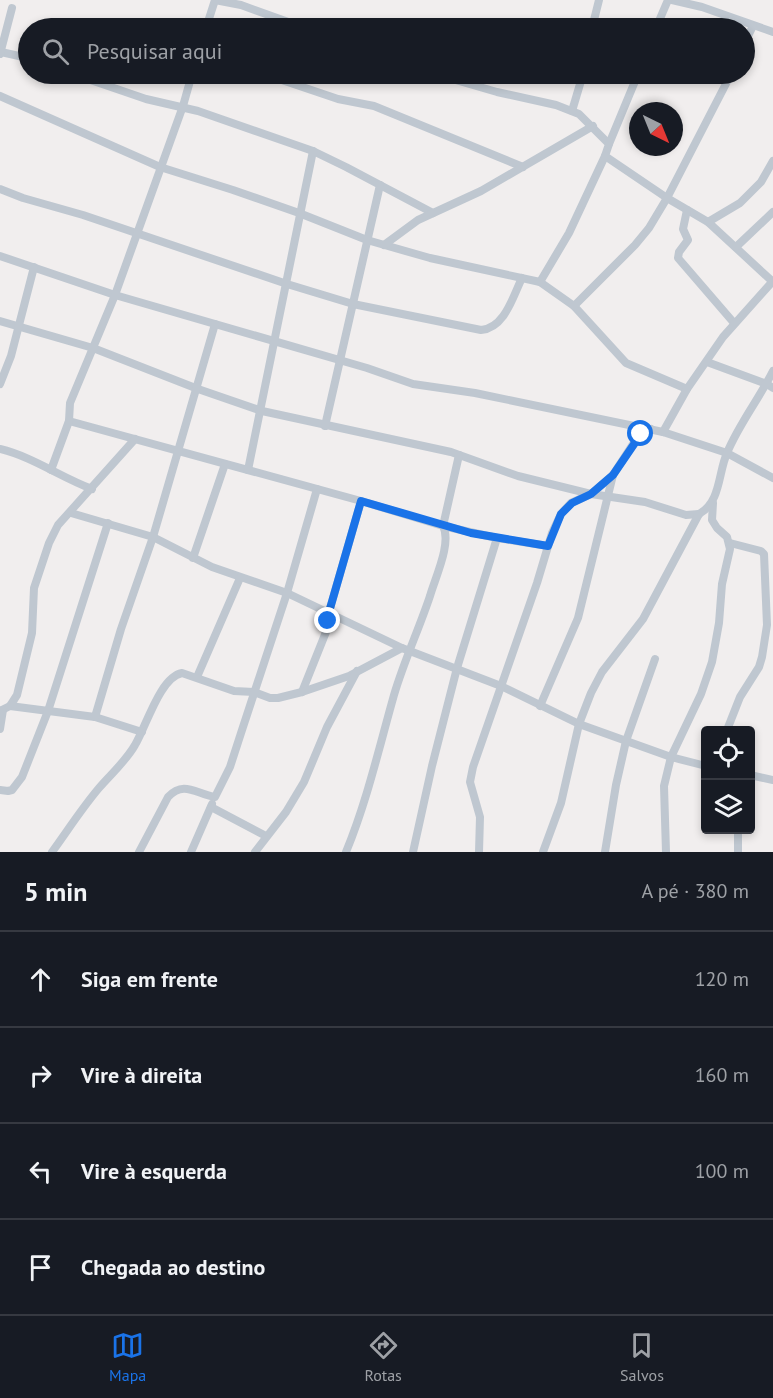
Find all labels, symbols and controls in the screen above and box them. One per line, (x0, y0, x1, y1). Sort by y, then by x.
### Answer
search box (18, 18, 755, 84)
icon: search (39, 35, 72, 68)
text: Pesquisar aqui (87, 37, 223, 65)
north arrow (629, 102, 683, 156)
route start (627, 420, 653, 446)
route end (314, 607, 340, 633)
map controls (701, 726, 755, 834)
button: locate (701, 726, 755, 780)
button: layers (701, 780, 755, 834)
text: 5 min (24, 875, 87, 908)
text: A pé · 380 m (642, 878, 749, 904)
icon: ahead (24, 963, 57, 996)
text: Siga em frente (81, 965, 218, 993)
text: 120 m (695, 966, 749, 992)
icon: right (24, 1059, 57, 1092)
text: Vire à direita (81, 1061, 202, 1089)
text: 160 m (695, 1062, 749, 1088)
icon: left (24, 1155, 57, 1188)
text: Vire à esquerda (81, 1157, 227, 1185)
text: 100 m (695, 1158, 749, 1184)
icon: arrive (24, 1251, 57, 1284)
text: Chegada ao destino (81, 1253, 265, 1281)
tab: Mapa (109, 1329, 146, 1385)
tab: Rotas (364, 1329, 402, 1385)
tab: Salvos (620, 1329, 664, 1385)

